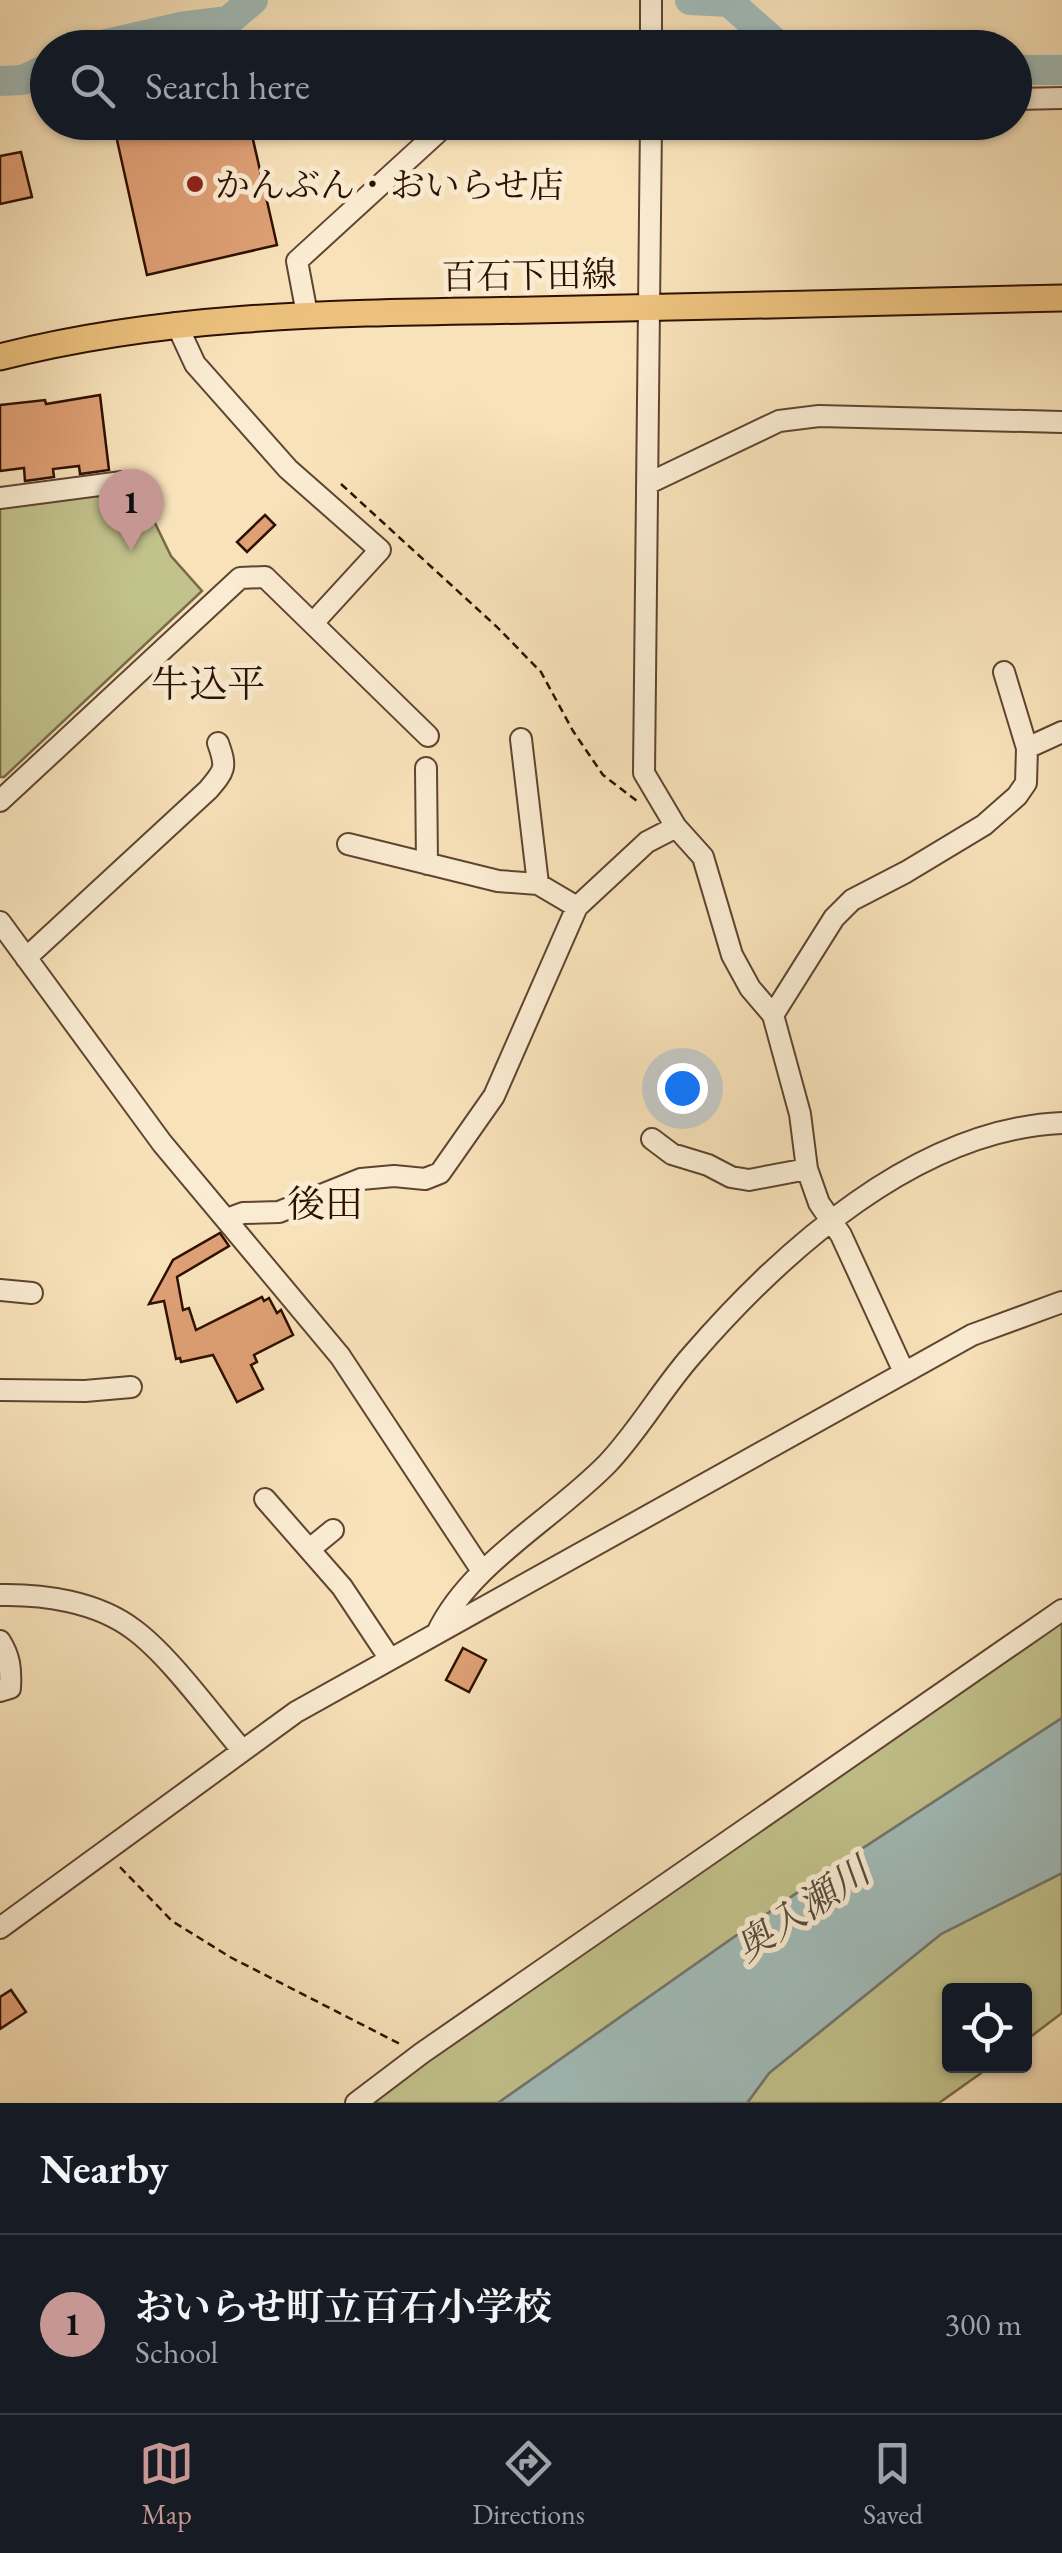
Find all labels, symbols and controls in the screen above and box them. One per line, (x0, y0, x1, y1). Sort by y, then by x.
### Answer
search box (30, 30, 1032, 140)
icon: search (65, 58, 120, 113)
text: Search here (145, 61, 310, 110)
place label: かんぶん・おいらせ店 (215, 162, 564, 207)
marker: かんぶん・おいらせ店 (184, 173, 206, 195)
street label: 百石下田線 (441, 251, 617, 299)
pin: 1 (98, 468, 164, 551)
district label: 牛込平 (151, 659, 265, 708)
your location (657, 1063, 708, 1114)
district label: 後田 (287, 1179, 363, 1228)
water label: 奥入瀬川 (725, 1844, 882, 1972)
map controls (942, 1983, 1032, 2073)
button: locate (942, 1983, 1032, 2073)
text: Nearby (40, 2141, 169, 2196)
text: おいらせ町立百石小学校 (135, 2282, 552, 2331)
text: 1 (64, 2303, 81, 2345)
text: 300 m (945, 2303, 1022, 2345)
text: School (135, 2331, 218, 2373)
tab: Map (139, 2436, 194, 2532)
tab: Directions (472, 2436, 585, 2532)
tab: Saved (863, 2436, 923, 2532)

